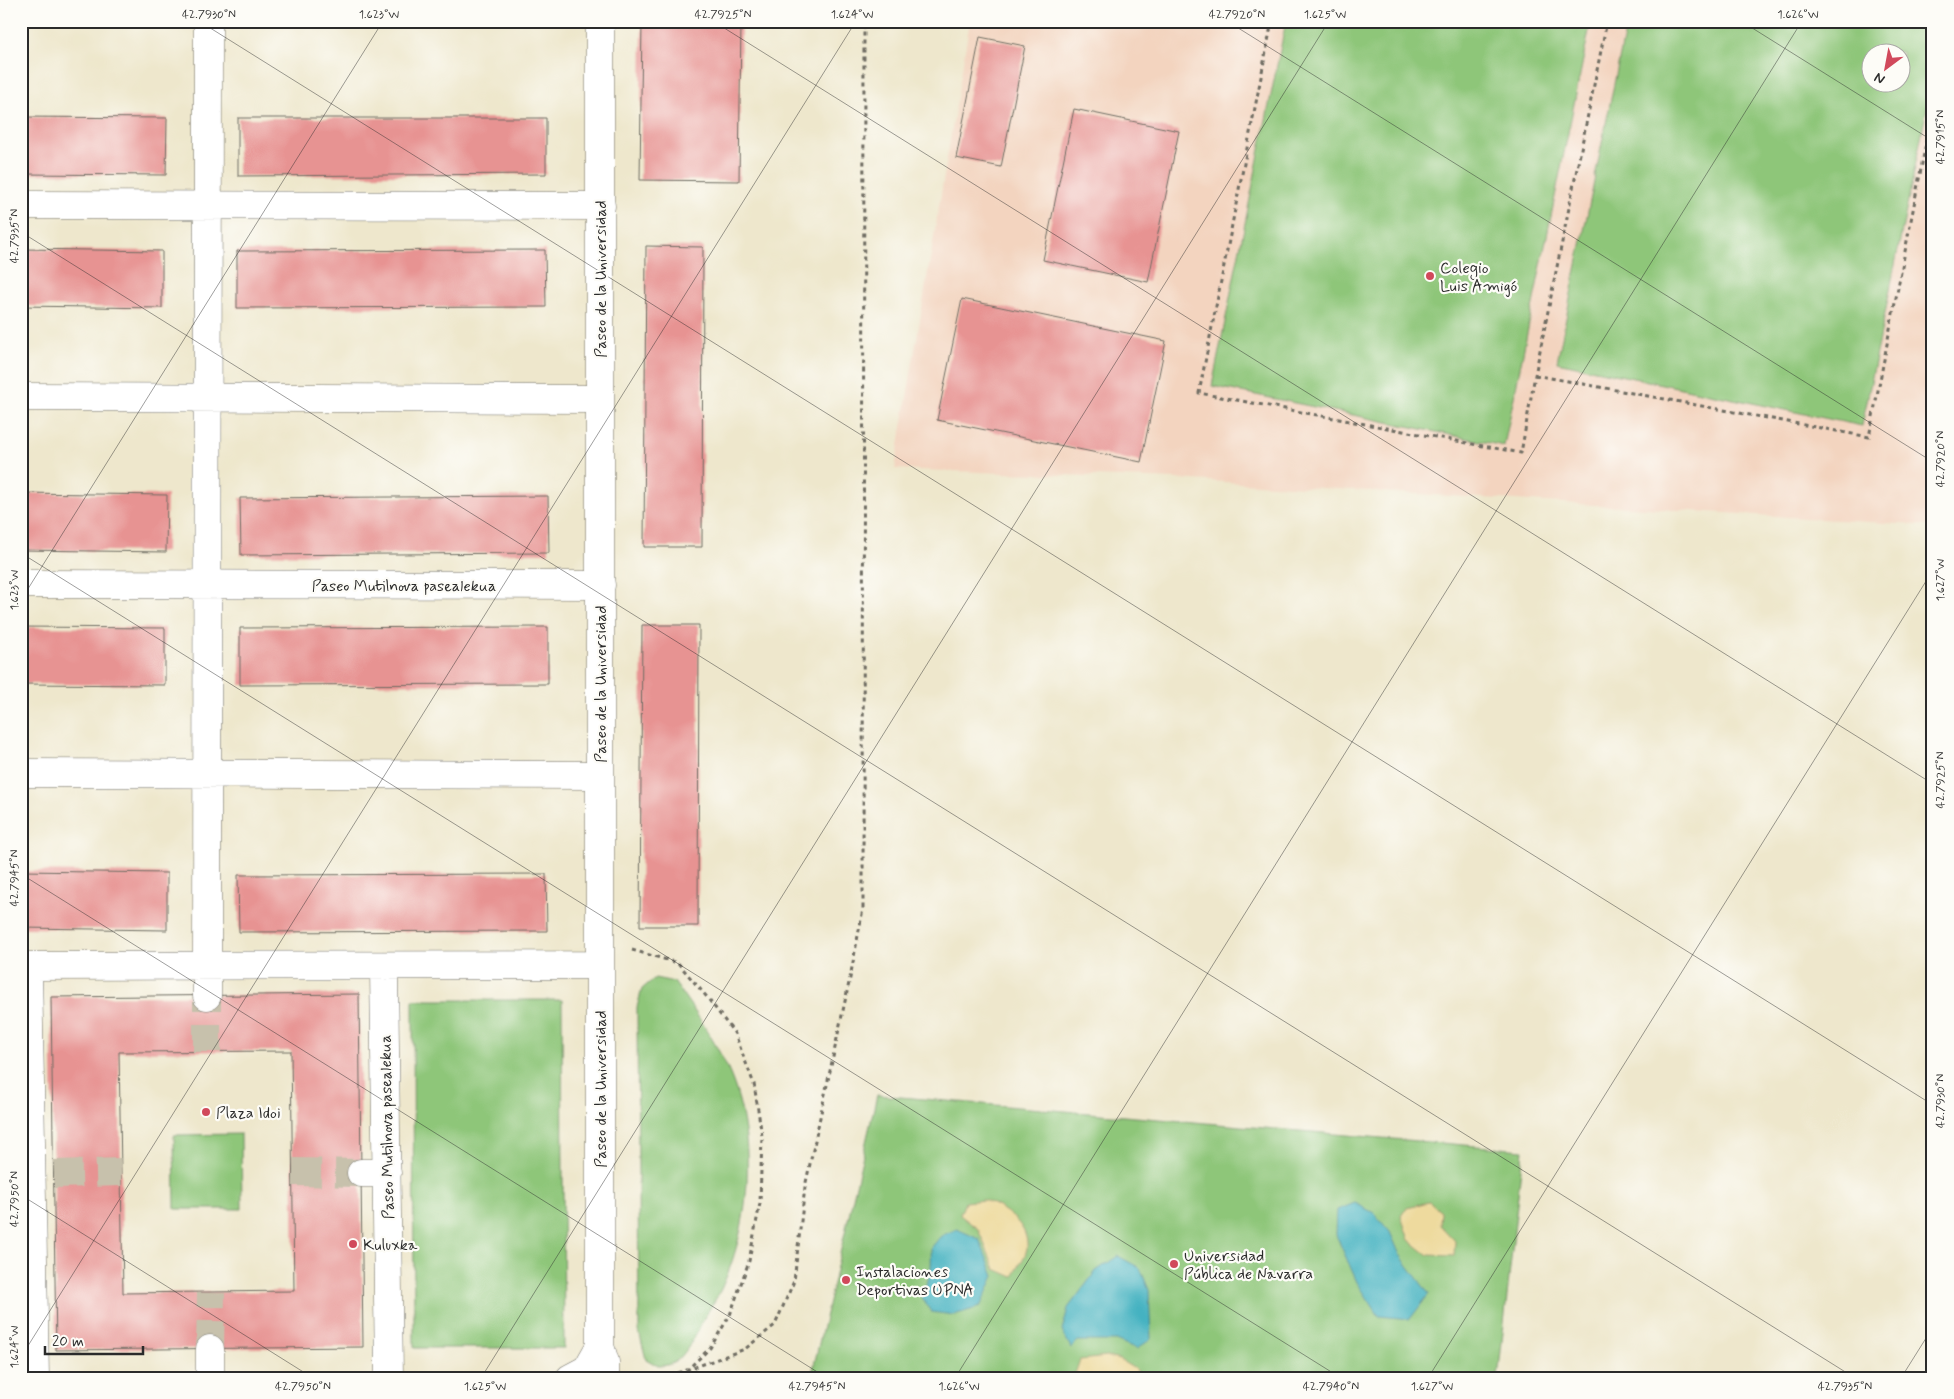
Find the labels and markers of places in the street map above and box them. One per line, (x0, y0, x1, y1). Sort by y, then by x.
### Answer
place label: Colegio Luis Amigó (1440, 258, 1518, 297)
marker: Colegio Luis Amigó (1424, 270, 1436, 282)
place label: Plaza Idoi (216, 1103, 281, 1124)
marker: Plaza Idoi (200, 1106, 212, 1118)
place label: Kuluxka (363, 1235, 418, 1256)
marker: Kuluxka (347, 1238, 359, 1250)
place label: Universidad Pública de Navarra (1184, 1246, 1313, 1285)
marker: Universidad Pública de Navarra (1168, 1258, 1180, 1270)
place label: Instalaciones Deportivas UPNA (856, 1262, 974, 1301)
marker: Instalaciones Deportivas UPNA (840, 1274, 852, 1286)

